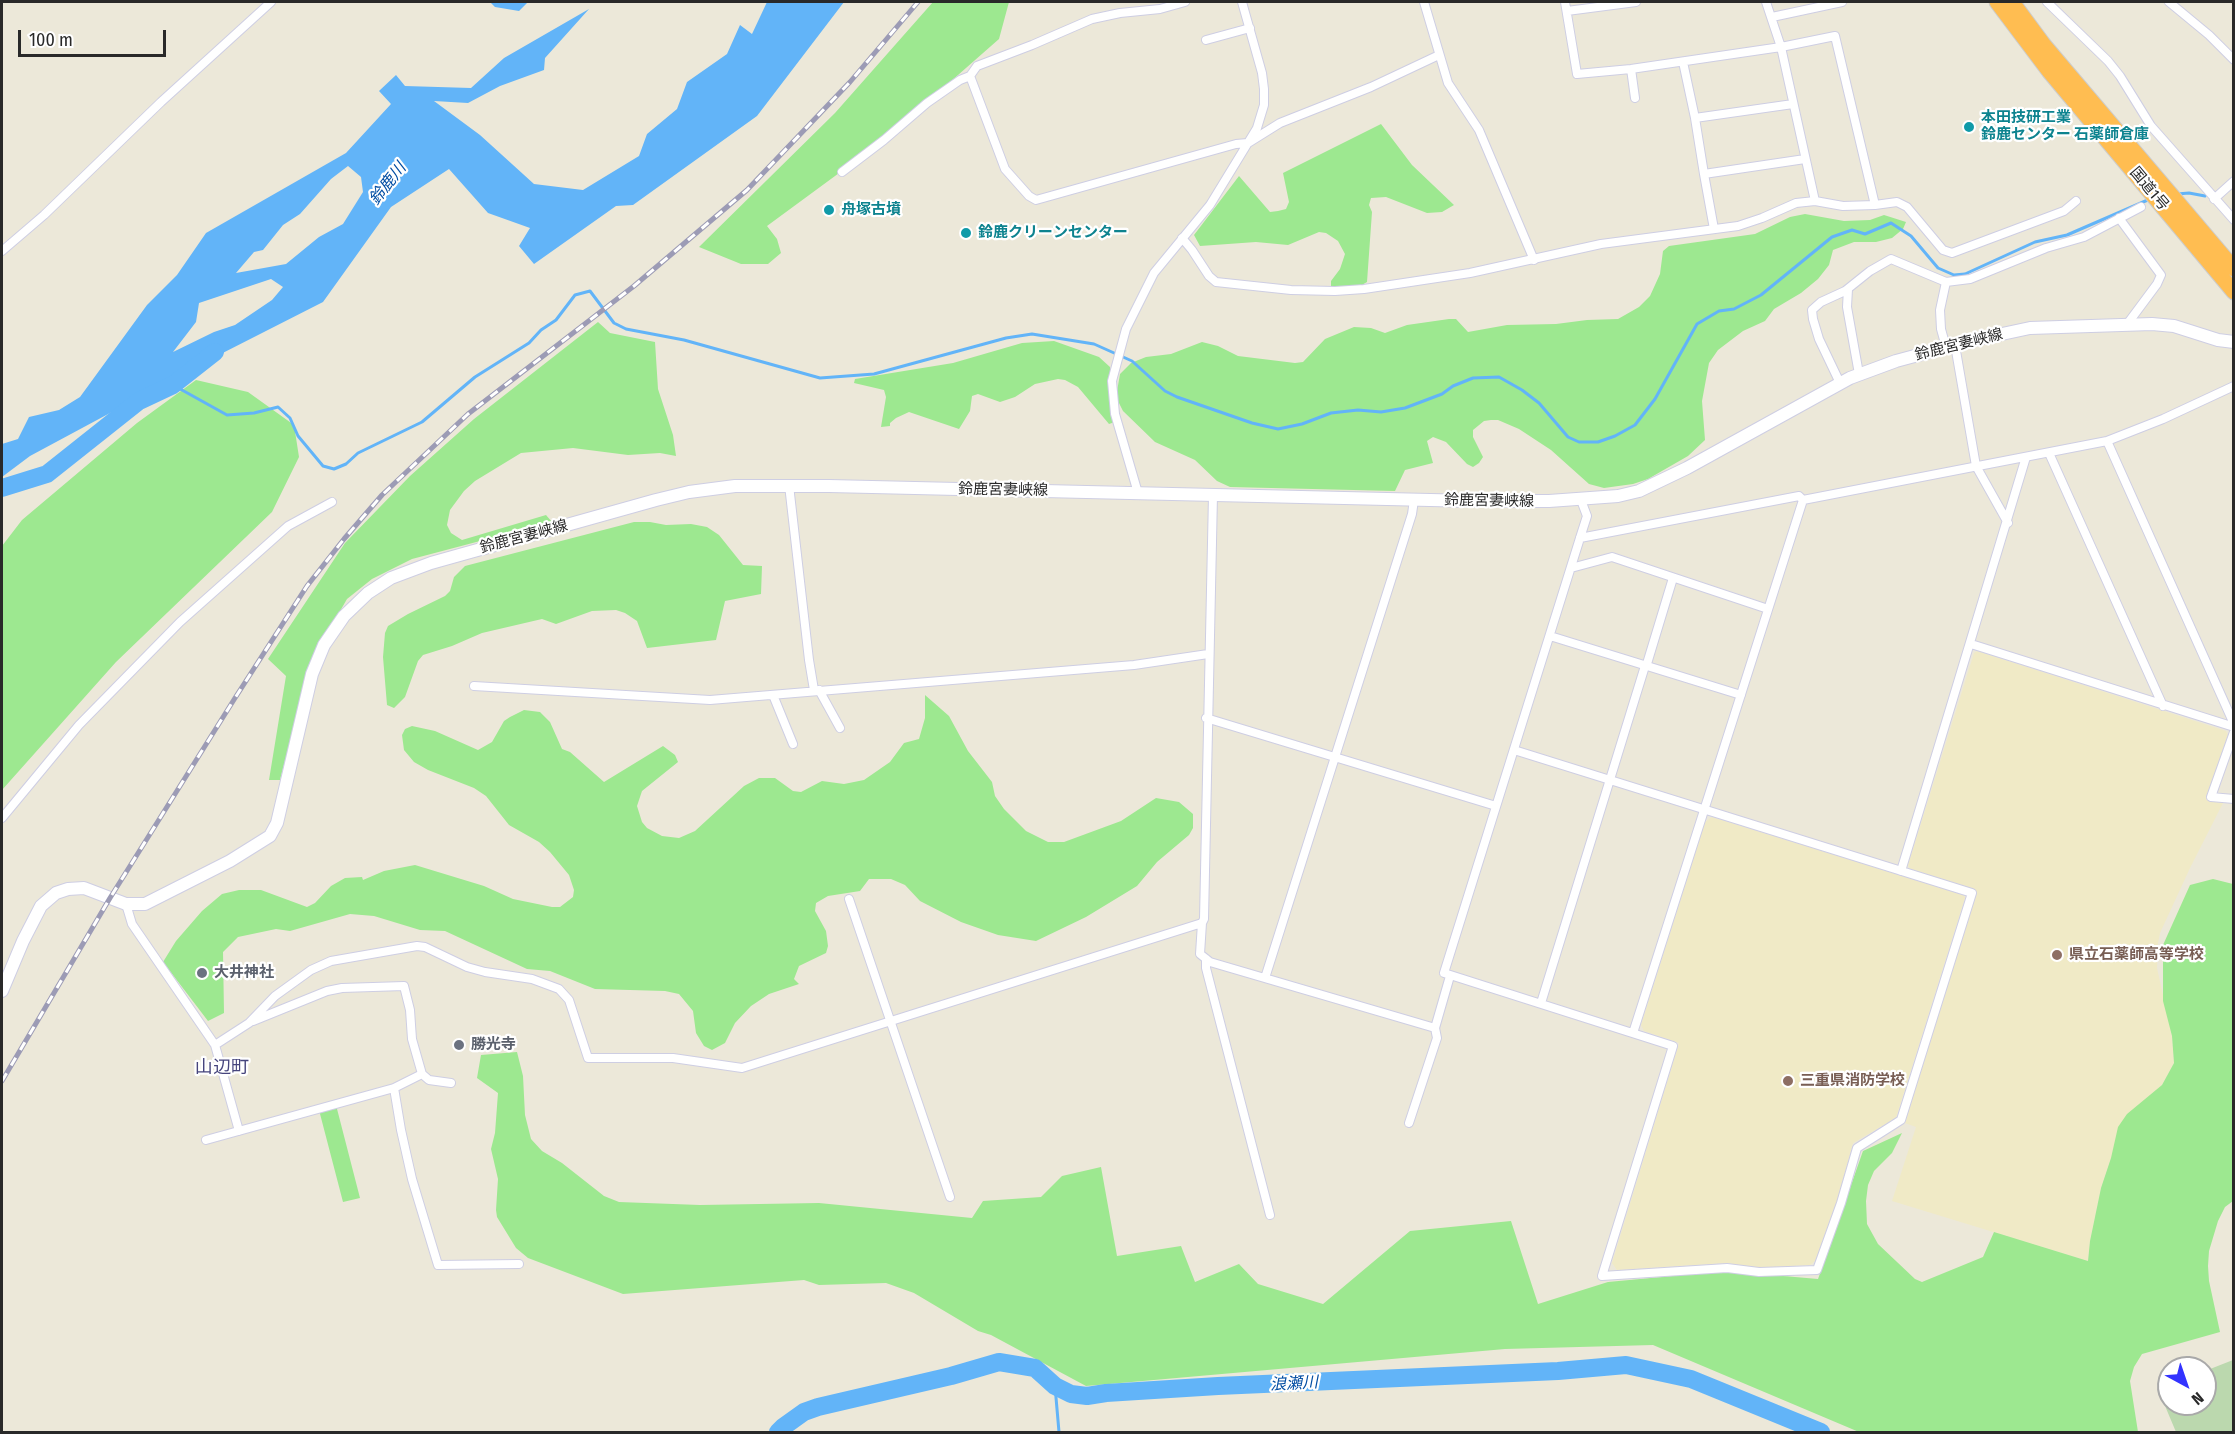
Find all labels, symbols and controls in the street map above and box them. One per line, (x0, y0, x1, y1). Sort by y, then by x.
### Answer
scale bar (21, 18, 170, 56)
text: 100 m (29, 29, 73, 51)
place label: 本田技研工業 鈴鹿センター 石薬師倉庫 (1981, 109, 2149, 144)
marker: 本田技研工業 鈴鹿センター 石薬師倉庫 (1962, 120, 1976, 134)
water label: 鈴鹿川 (366, 159, 410, 209)
street label: 国道1号 (2126, 164, 2172, 214)
place label: 舟塚古墳 (841, 201, 901, 219)
marker: 舟塚古墳 (822, 203, 836, 217)
place label: 鈴鹿クリーンセンター (978, 224, 1128, 242)
marker: 鈴鹿クリーンセンター (959, 226, 973, 240)
street label: 鈴鹿宮妻峡線 (1913, 325, 2005, 365)
street label: 鈴鹿宮妻峡線 (958, 480, 1048, 500)
street label: 鈴鹿宮妻峡線 (1444, 491, 1534, 511)
street label: 鈴鹿宮妻峡線 (478, 517, 570, 557)
place label: 県立石薬師高等学校 (2069, 946, 2204, 964)
marker: 県立石薬師高等学校 (2050, 948, 2064, 962)
place label: 大井神社 (214, 964, 274, 982)
marker: 大井神社 (195, 966, 209, 980)
place label: 勝光寺 (471, 1036, 516, 1054)
marker: 勝光寺 (452, 1038, 466, 1052)
district label: 山辺町 (195, 1057, 249, 1079)
place label: 三重県消防学校 (1800, 1072, 1905, 1090)
marker: 三重県消防学校 (1781, 1074, 1795, 1088)
north arrow (2157, 1356, 2217, 1416)
water label: 浪瀬川 (1270, 1373, 1318, 1395)
text: N (2188, 1388, 2207, 1409)

